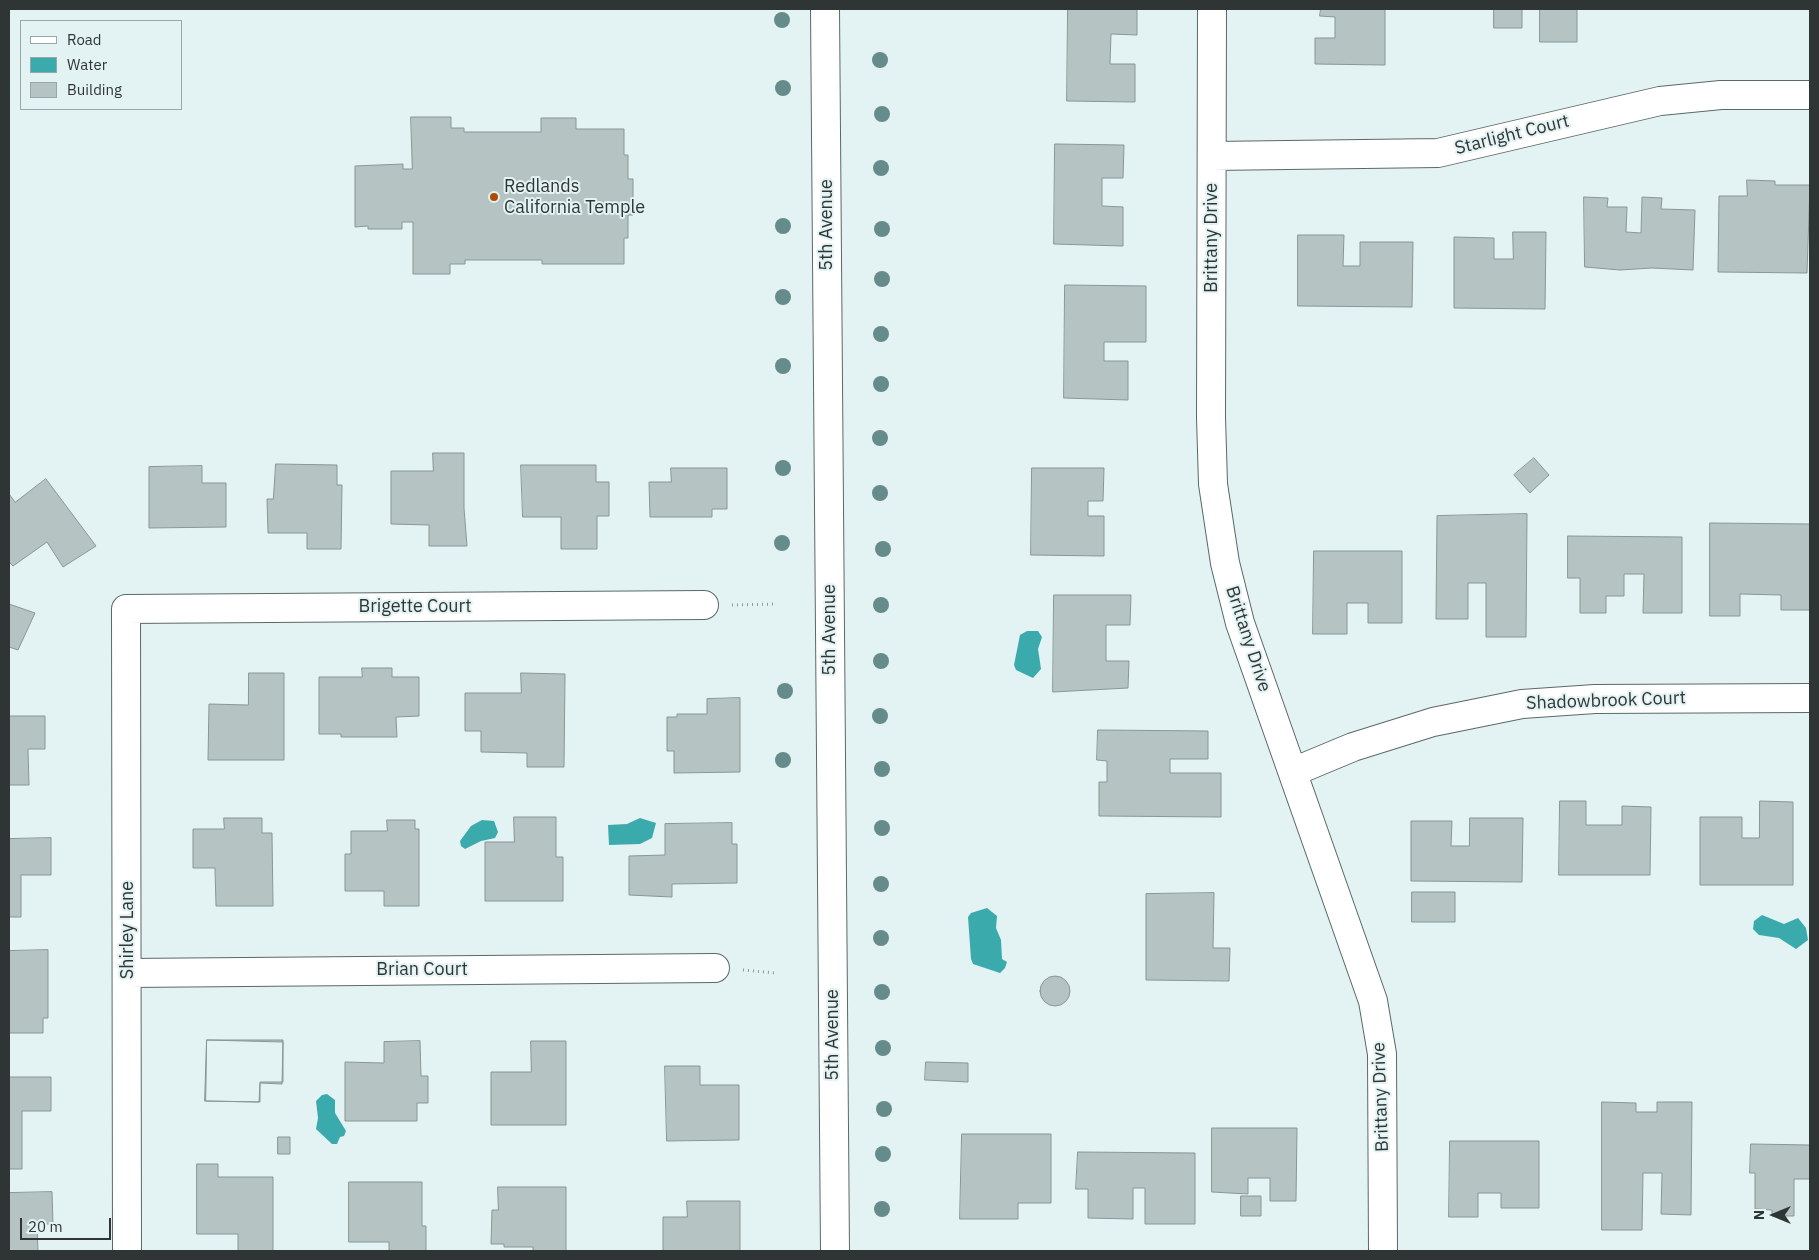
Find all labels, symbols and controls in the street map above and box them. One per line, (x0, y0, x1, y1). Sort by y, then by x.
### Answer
legend (20, 20, 182, 110)
text: Road (67, 30, 102, 49)
text: Water (67, 55, 107, 74)
text: Building (67, 80, 122, 99)
street label: Starlight Court (1453, 110, 1571, 160)
place label: Redlands California Temple (504, 176, 645, 218)
street label: 5th Avenue (816, 179, 838, 271)
street label: Brittany Drive (1201, 183, 1223, 293)
marker: Redlands California Temple (488, 191, 500, 203)
street label: Brittany Drive (1221, 583, 1275, 695)
street label: 5th Avenue (819, 584, 841, 676)
street label: Brigette Court (358, 596, 472, 618)
street label: Shadowbrook Court (1526, 687, 1686, 715)
street label: Shirley Lane (117, 881, 139, 979)
street label: Brian Court (376, 959, 468, 981)
street label: 5th Avenue (822, 989, 844, 1081)
street label: Brittany Drive (1368, 1042, 1394, 1152)
north arrow (1749, 1190, 1799, 1240)
scale bar (22, 1208, 114, 1240)
text: N (1750, 1210, 1768, 1220)
text: 20 m (28, 1217, 63, 1236)

